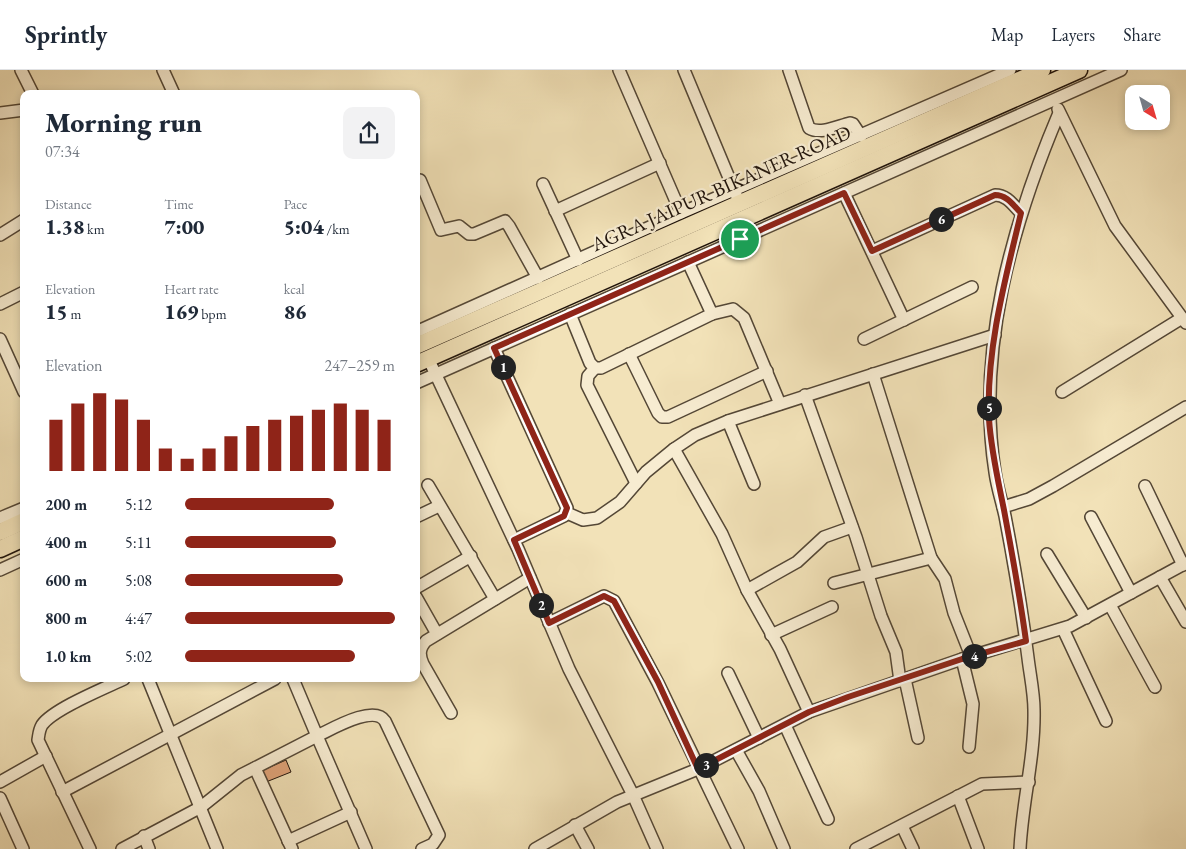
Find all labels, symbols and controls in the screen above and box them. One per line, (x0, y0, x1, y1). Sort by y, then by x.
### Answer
text: Sprintly (25, 19, 107, 50)
text: Map (991, 23, 1023, 46)
text: Layers (1051, 23, 1095, 46)
text: Share (1123, 23, 1161, 46)
north arrow (1125, 85, 1170, 130)
map controls (1125, 85, 1170, 130)
text: Morning run (45, 104, 202, 140)
button: share (343, 107, 395, 159)
street label: AGRA JAIPUR BIKANER ROAD (586, 119, 855, 258)
text: 07:34 (45, 141, 80, 162)
text: Distance (45, 195, 92, 213)
text: Time (164, 195, 194, 213)
text: Pace (284, 195, 307, 213)
pin: 6 (928, 206, 954, 232)
text: 6 (938, 210, 945, 228)
text: 1.38 (45, 213, 84, 240)
text: 7:00 (164, 213, 204, 240)
text: 5:04 (284, 213, 324, 240)
pin (719, 218, 761, 260)
text: km (84, 220, 105, 238)
text: /km (324, 220, 350, 238)
icon: arrive (726, 225, 754, 253)
text: Elevation (45, 280, 95, 298)
text: Heart rate (164, 280, 219, 298)
text: kcal (284, 280, 305, 298)
text: 15 (45, 298, 68, 325)
text: 169 (164, 298, 198, 325)
text: 86 (284, 298, 306, 325)
text: m (68, 305, 81, 323)
text: bpm (198, 305, 227, 323)
pin: 1 (490, 354, 516, 380)
text: Elevation (45, 355, 103, 376)
text: 247–259 m (324, 355, 395, 376)
text: 1 (500, 358, 507, 376)
pin: 5 (976, 396, 1002, 420)
text: 5 (986, 399, 993, 417)
text: 200 m (45, 494, 87, 515)
text: 5:12 (125, 494, 152, 515)
text: 400 m (45, 532, 87, 553)
text: 5:11 (125, 532, 152, 553)
text: 600 m (45, 570, 87, 591)
text: 5:08 (125, 570, 152, 591)
pin: 2 (528, 592, 554, 618)
text: 2 (538, 596, 545, 614)
text: 800 m (45, 608, 87, 629)
text: 4:47 (125, 608, 152, 629)
pin: 4 (962, 644, 986, 668)
text: 1.0 km (45, 646, 91, 667)
text: 5:02 (125, 646, 152, 667)
text: 4 (971, 647, 978, 665)
pin: 3 (694, 752, 718, 778)
text: 3 (703, 756, 710, 774)

